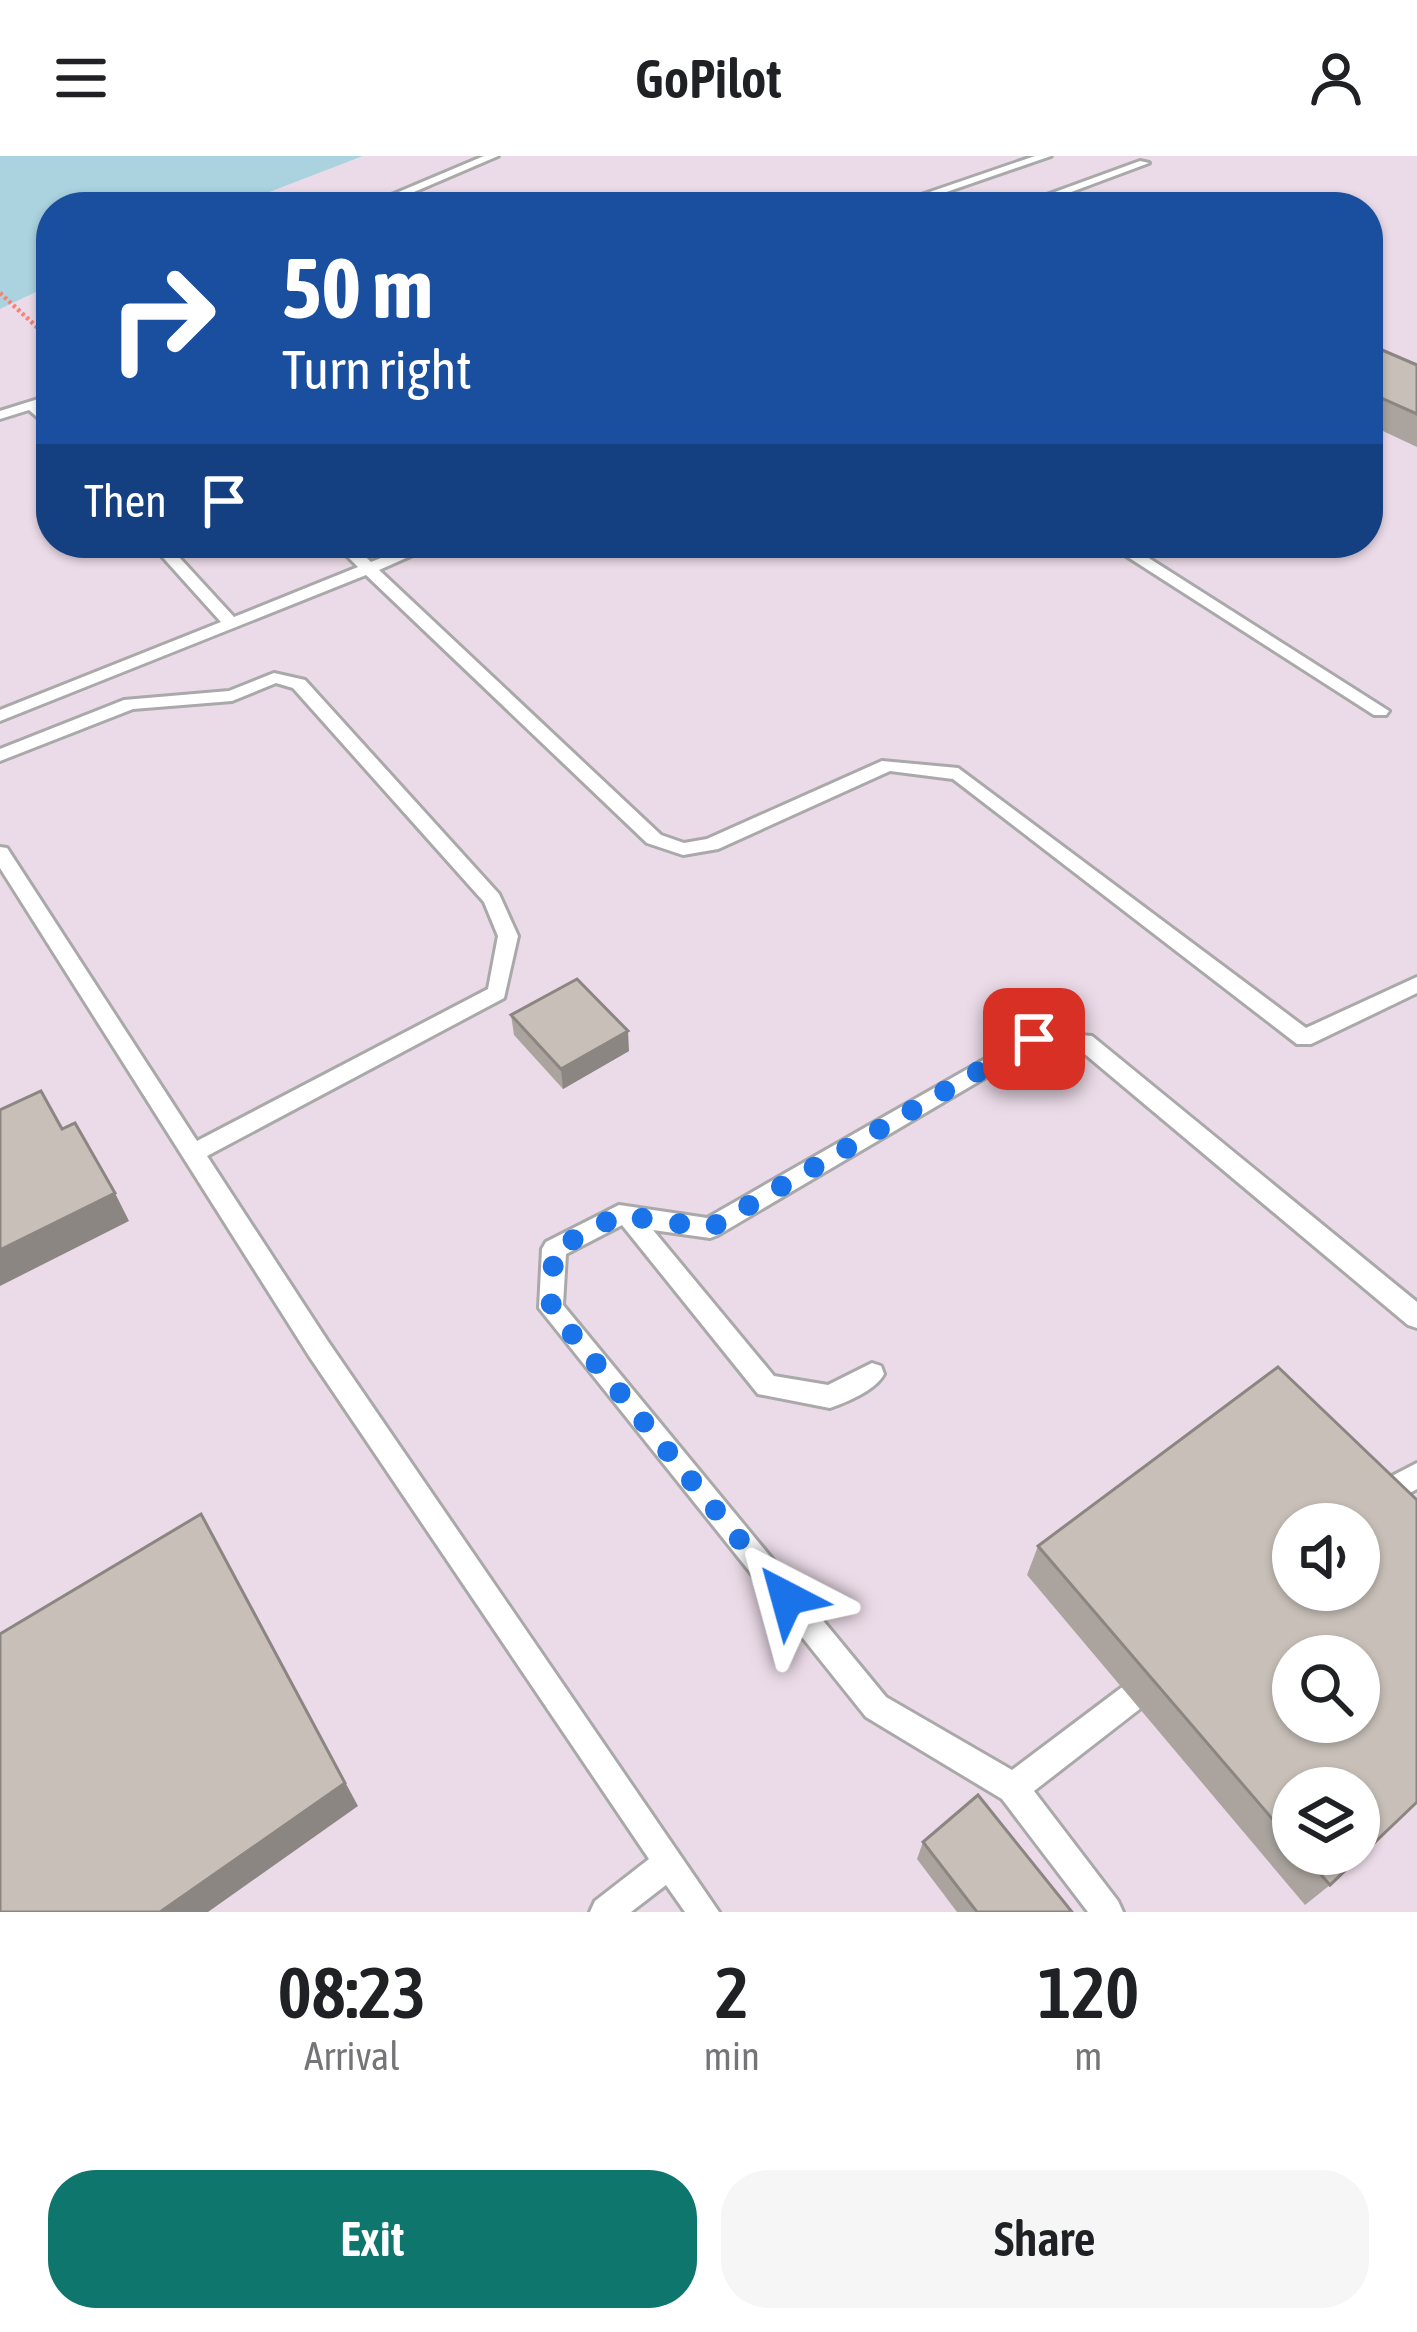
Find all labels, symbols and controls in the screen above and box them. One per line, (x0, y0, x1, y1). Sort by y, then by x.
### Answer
icon: menu (48, 45, 114, 111)
icon: person (1303, 45, 1369, 111)
text: GoPilot (635, 48, 782, 109)
icon: right (84, 240, 240, 396)
text: 50 m (282, 240, 433, 336)
text: Turn right (282, 339, 472, 400)
icon: arrive (191, 468, 257, 534)
text: Then (84, 475, 167, 527)
pin (983, 988, 1085, 1090)
icon: arrive (1001, 1006, 1067, 1072)
map controls (1272, 1503, 1380, 1875)
button: sound (1272, 1503, 1380, 1611)
position arrow (724, 1535, 850, 1661)
button: search (1272, 1635, 1380, 1743)
button: layers (1272, 1767, 1380, 1875)
text: 08:23 (278, 1951, 426, 2033)
text: 2 (715, 1951, 749, 2033)
text: 120 (1038, 1951, 1139, 2033)
text: Arrival (304, 2034, 400, 2078)
text: min (704, 2034, 760, 2078)
text: m (1074, 2034, 1102, 2078)
button: Exit (48, 2170, 697, 2308)
button: Share (721, 2170, 1369, 2308)

